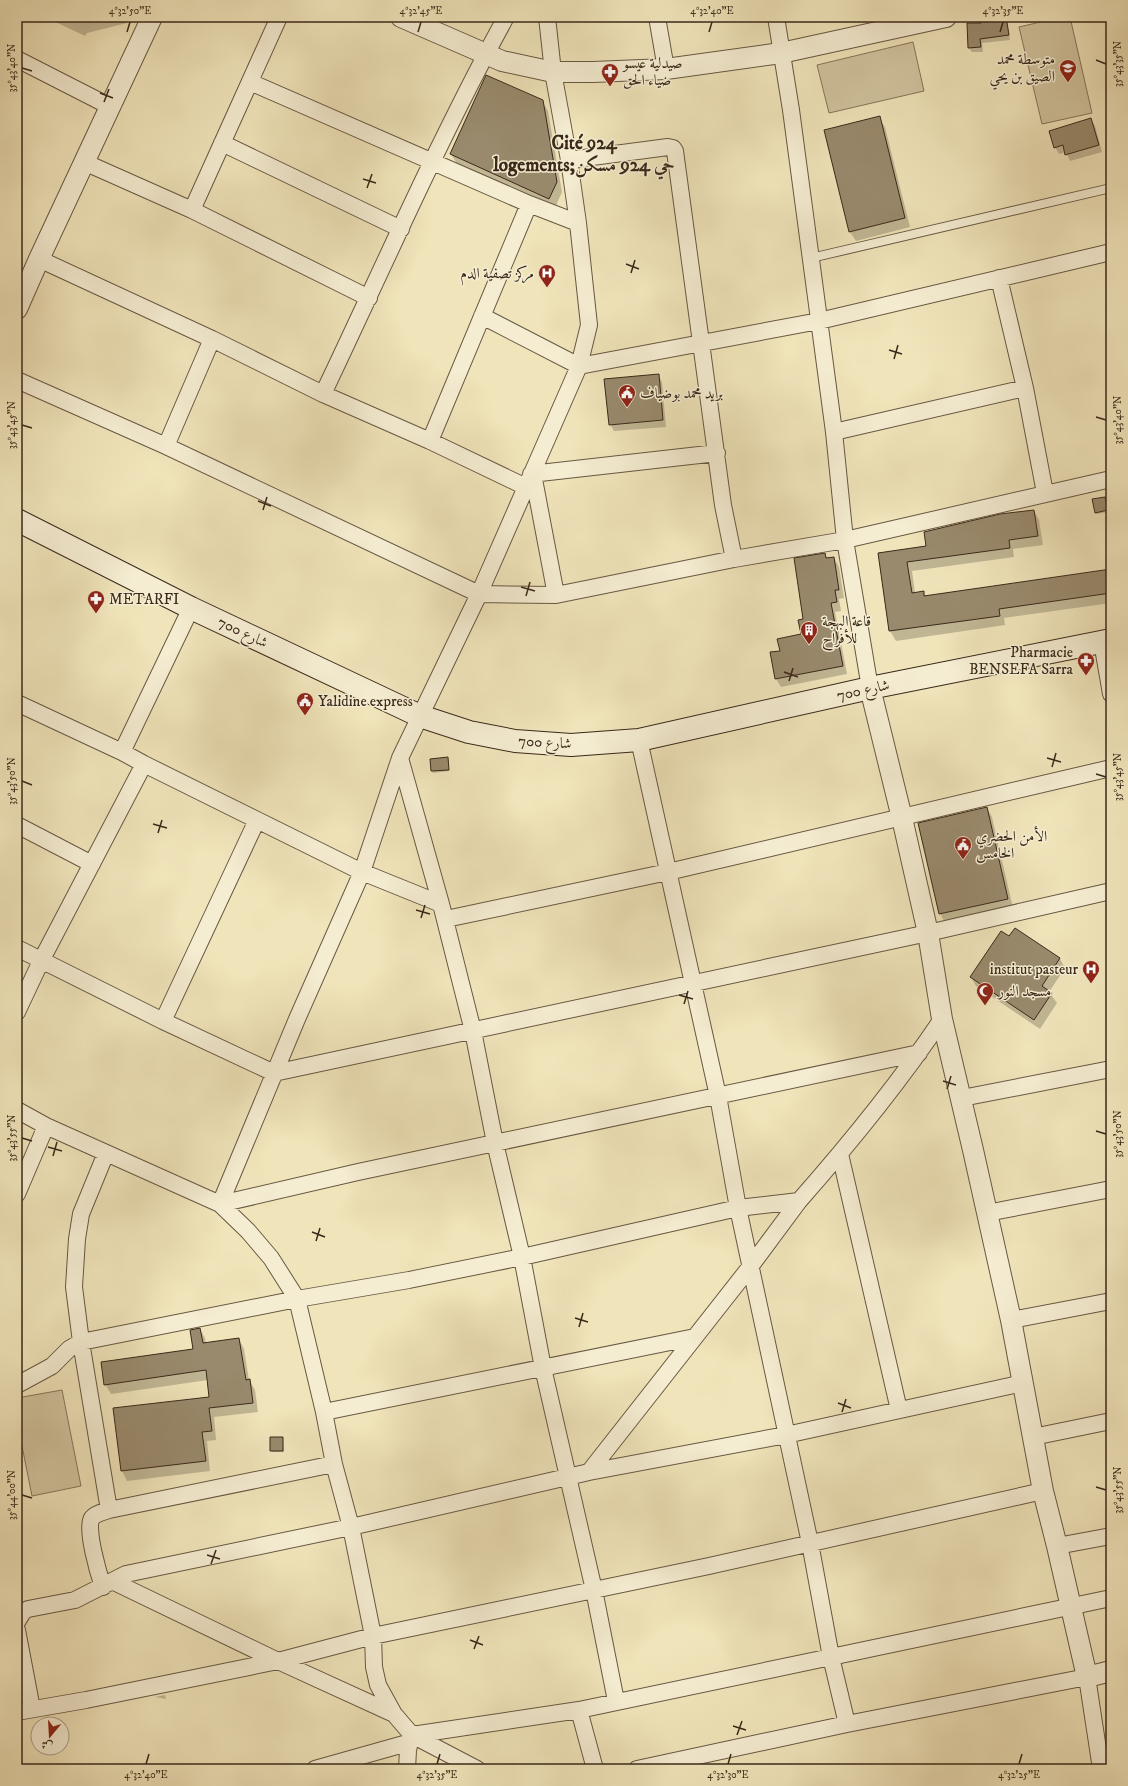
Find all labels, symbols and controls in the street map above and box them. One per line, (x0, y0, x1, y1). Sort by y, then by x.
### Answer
text: 4°32'50"E (109, 5, 151, 17)
text: 4°32'45"E (400, 5, 442, 17)
text: 4°32'40"E (690, 5, 734, 17)
text: 4°32'35"E (983, 5, 1023, 17)
text: 35°43'35"N (1112, 41, 1124, 87)
text: 35°43'40"N (6, 44, 18, 92)
place label: متوسطة محمد الصيق بن يحي (989, 50, 1055, 90)
place label: صيدلية عيسو ضياء الحق (621, 54, 683, 90)
school or university icon: متوسطة محمد الصيق بن يحي (1058, 58, 1078, 83)
pharmacy icon: صيدلية عيسو ضياء الحق (600, 62, 620, 87)
district label: Cité 924 logements;حي 924 مسكن (492, 132, 675, 180)
hospital icon: مركز تصفية الدم (537, 263, 557, 288)
place label: مركز تصفية الدم (460, 264, 534, 286)
public building icon: بريد محمد بوضياف (617, 383, 637, 408)
place label: بريد محمد بوضياف (640, 384, 723, 403)
text: 35°43'40"N (1112, 396, 1124, 444)
text: 35°43'45"N (6, 401, 18, 449)
pharmacy icon: METARFI (86, 589, 106, 614)
place label: METARFI (109, 590, 179, 609)
place label: قاعة البهجة للأفراح (822, 612, 871, 651)
street label: شارع 700 (213, 613, 271, 655)
building icon: قاعة البهجة للأفراح (799, 620, 819, 645)
place label: Pharmacie BENSEFA Sarra (969, 643, 1074, 679)
pharmacy icon: Pharmacie BENSEFA Sarra (1076, 651, 1096, 676)
street label: شارع 700 (835, 676, 892, 708)
public building icon: Yalidine express (295, 691, 315, 716)
place label: Yalidine express (318, 692, 413, 711)
street label: شارع 700 (518, 732, 572, 756)
text: 35°43'45"N (1112, 753, 1124, 801)
text: 35°43'50"N (6, 757, 18, 805)
place label: الأمن الحضري الخامس (976, 825, 1047, 863)
public building icon: الأمن الحضري الخامس (953, 835, 973, 860)
hospital icon: institut pasteur (1081, 959, 1101, 984)
place label: institut pasteur (990, 960, 1078, 979)
mosque icon: مسجد النور (975, 981, 995, 1006)
place label: مسجد النور (996, 982, 1051, 1001)
text: 35°43'50"N (1112, 1110, 1124, 1158)
text: 35°43'55"N (6, 1114, 18, 1162)
text: 35°43'55"N (1112, 1466, 1124, 1514)
text: 35°44'00"N (6, 1470, 18, 1520)
north arrow (30, 1716, 70, 1756)
text: ش (40, 1736, 55, 1753)
text: 4°32'40"E (124, 1769, 168, 1781)
text: 4°32'35"E (417, 1769, 457, 1781)
text: 4°32'30"E (707, 1769, 749, 1781)
text: 4°32'25"E (998, 1769, 1040, 1781)

